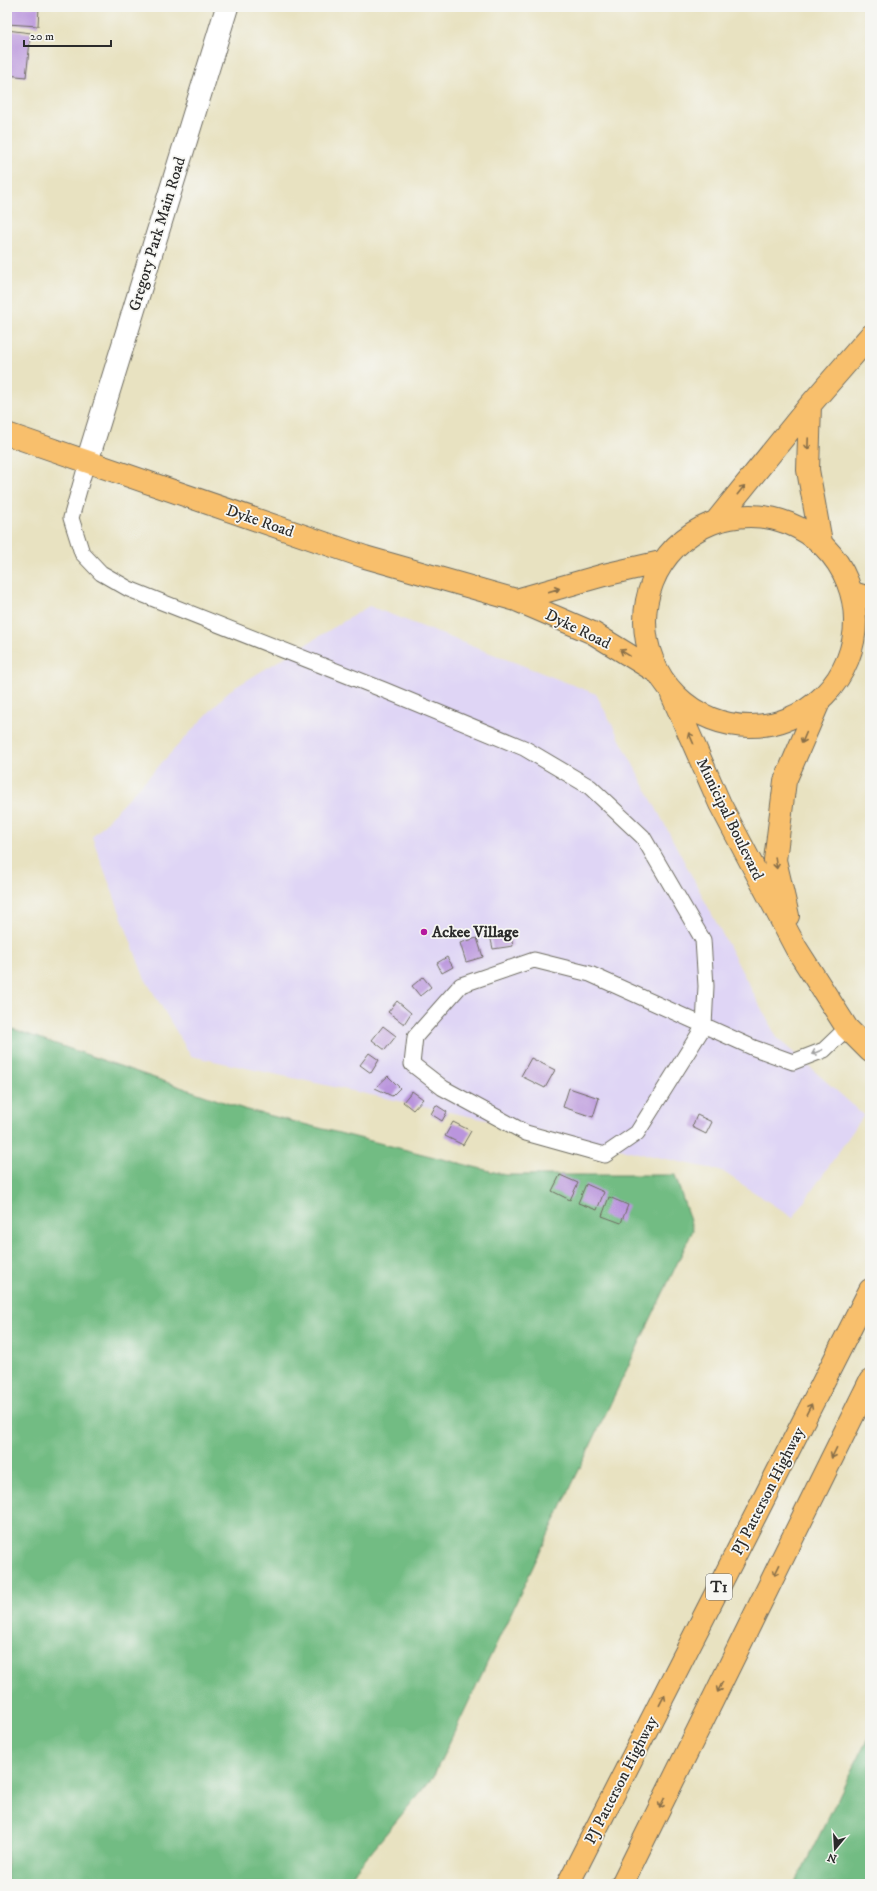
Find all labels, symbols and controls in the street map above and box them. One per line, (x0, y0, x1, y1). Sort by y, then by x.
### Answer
scale bar (24, 22, 111, 48)
text: 20 m (30, 29, 54, 44)
street label: Gregory Park Main Road (124, 155, 190, 313)
one-way arrow (805, 437, 812, 450)
one-way arrow (737, 484, 745, 495)
street label: Dyke Road (224, 500, 296, 542)
one-way arrow (547, 586, 560, 593)
street label: Dyke Road (542, 605, 614, 653)
one-way arrow (619, 648, 631, 656)
one-way arrow (686, 732, 694, 744)
one-way arrow (799, 732, 807, 744)
street label: Municipal Boulevard (692, 755, 768, 883)
one-way arrow (772, 857, 780, 870)
place label: Ackee Village (431, 922, 519, 942)
marker: Ackee Village (419, 927, 429, 937)
one-way arrow (812, 1049, 824, 1057)
one-way arrow (806, 1403, 814, 1415)
street label: PJ Patterson Highway (727, 1423, 809, 1558)
one-way arrow (830, 1447, 837, 1459)
one-way arrow (773, 1564, 780, 1576)
road number: T1 (706, 1574, 732, 1600)
one-way arrow (715, 1680, 723, 1692)
one-way arrow (658, 1694, 666, 1706)
street label: PJ Patterson Highway (580, 1712, 662, 1847)
one-way arrow (658, 1797, 665, 1809)
north arrow (815, 1829, 855, 1869)
text: N (826, 1850, 839, 1866)

